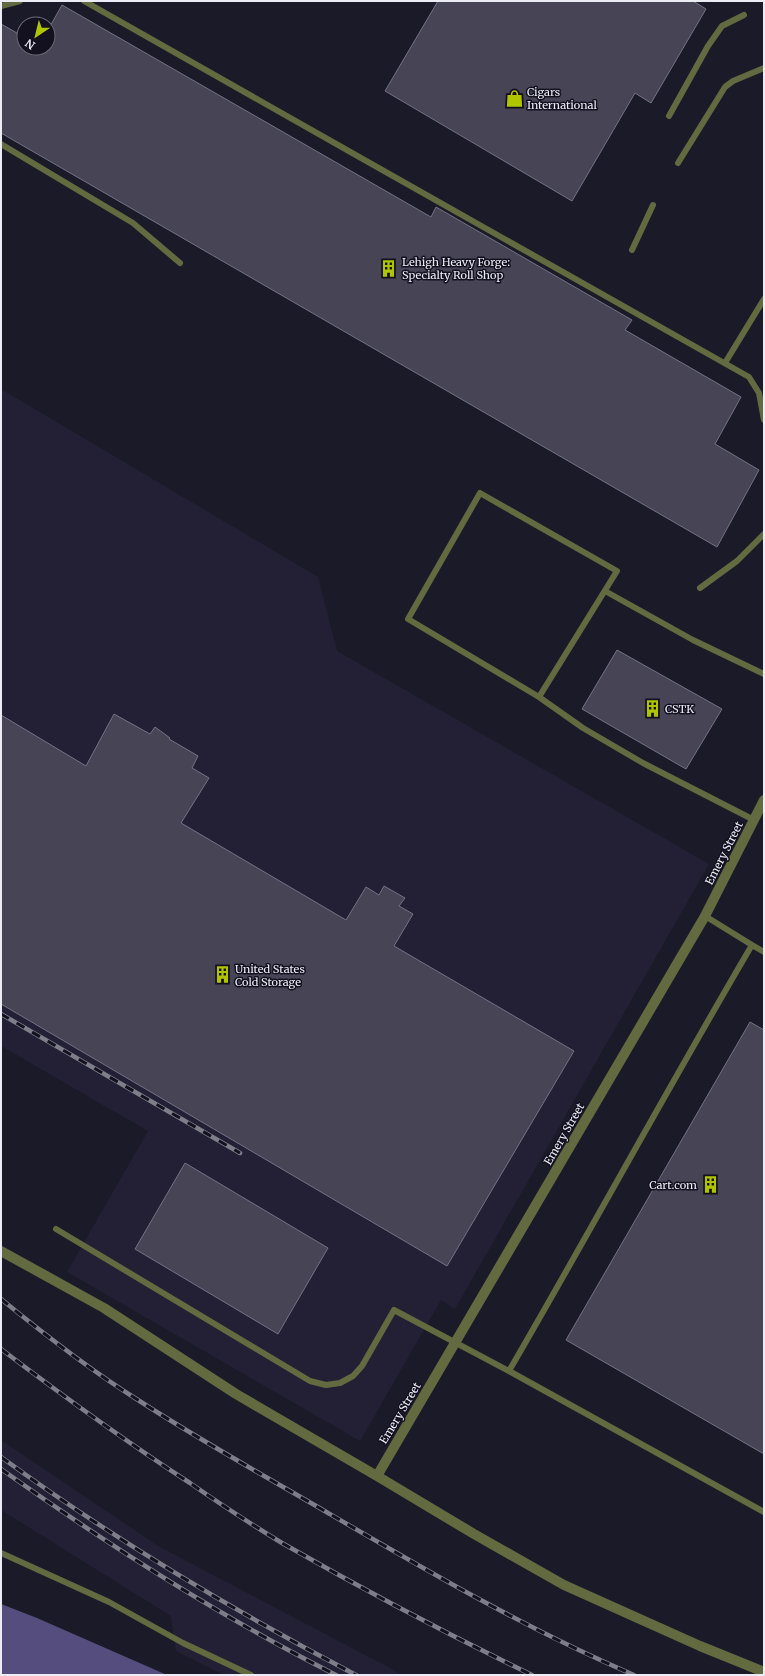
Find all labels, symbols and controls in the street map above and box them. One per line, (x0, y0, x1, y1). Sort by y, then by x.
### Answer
north arrow (16, 16, 56, 56)
text: N (22, 36, 38, 52)
place label: Cigars International (527, 85, 598, 112)
shop icon: Cigars International (504, 88, 524, 108)
place label: Lehigh Heavy Forge: Specialty Roll Shop (402, 255, 510, 282)
building icon: Lehigh Heavy Forge: Specialty Roll Shop (379, 258, 399, 278)
building icon: CSTK (642, 699, 662, 719)
place label: CSTK (665, 702, 694, 716)
street label: Emery Street (702, 818, 746, 887)
place label: United States Cold Storage (235, 962, 305, 989)
building icon: United States Cold Storage (212, 965, 232, 985)
street label: Emery Street (541, 1100, 588, 1167)
building icon: Cart.com (700, 1175, 720, 1195)
place label: Cart.com (649, 1178, 697, 1192)
street label: Emery Street (376, 1379, 424, 1446)

